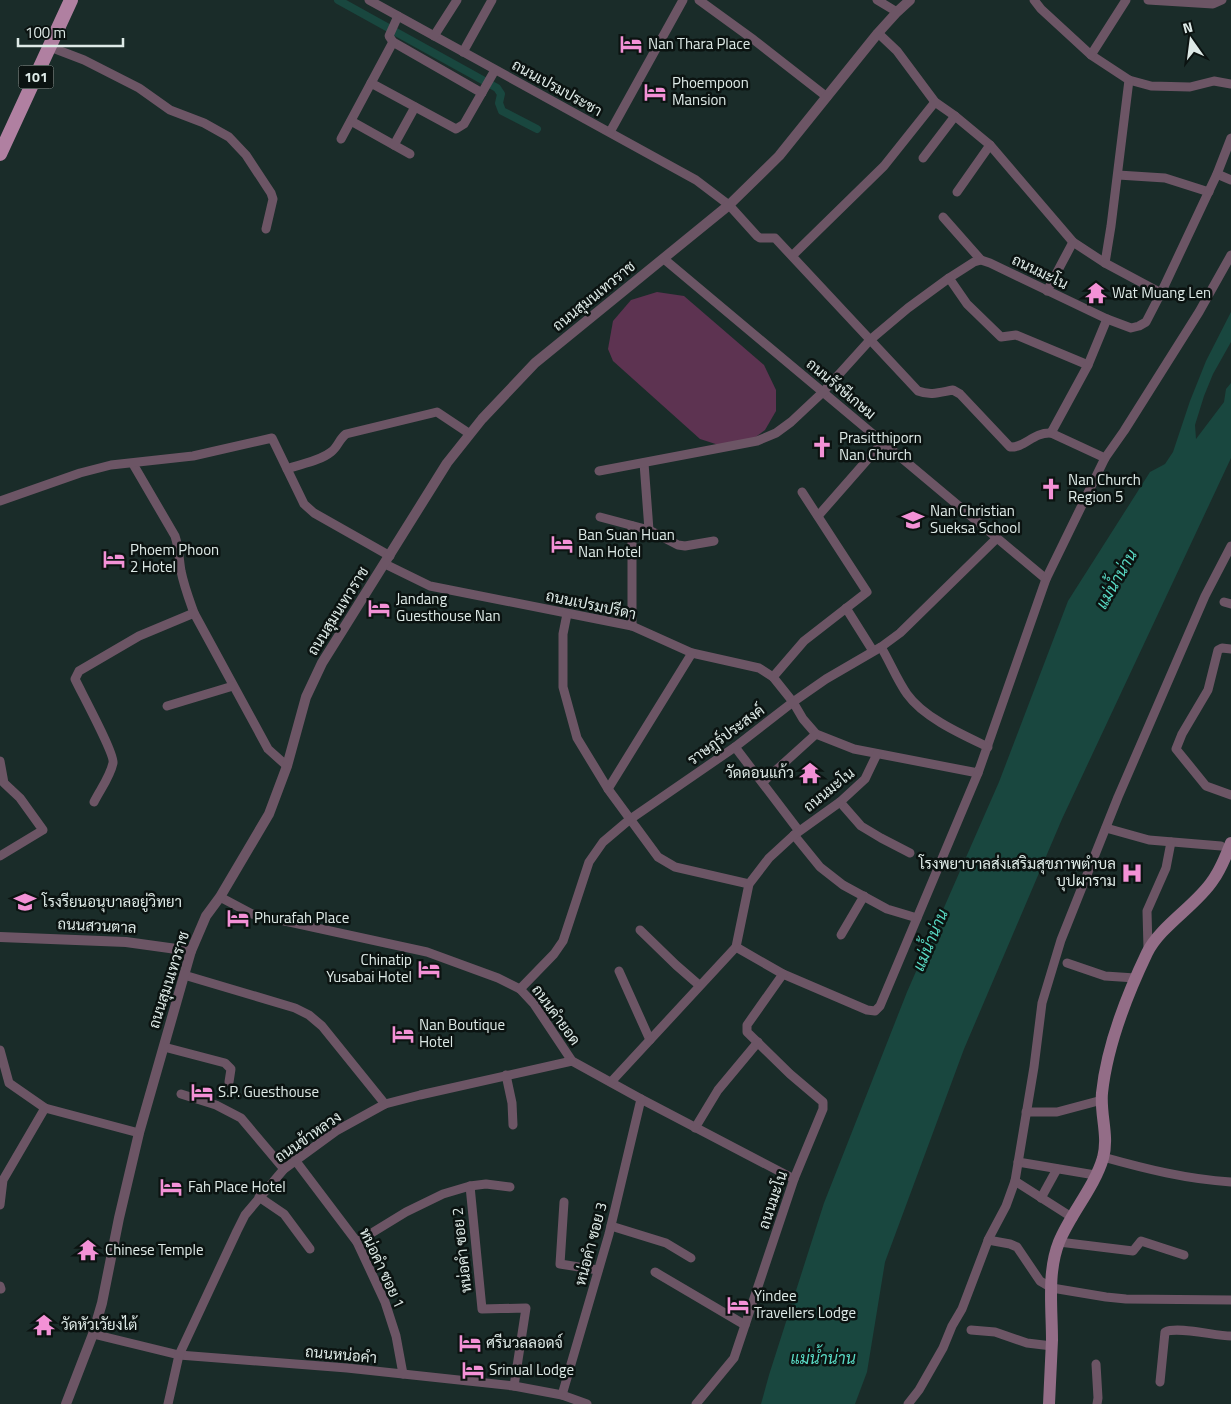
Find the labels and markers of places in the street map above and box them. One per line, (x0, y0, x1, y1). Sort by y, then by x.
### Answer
hotel icon: Nan Thara Place (618, 31, 644, 57)
place label: Nan Thara Place (648, 32, 750, 55)
place label: Phoempoon Mansion (672, 71, 749, 111)
hotel icon: Phoempoon Mansion (642, 79, 668, 105)
temple icon: Wat Muang Len (1083, 280, 1109, 306)
place label: Wat Muang Len (1112, 281, 1211, 304)
place label: Prasitthiporn Nan Church (839, 426, 922, 466)
church icon: Prasitthiporn Nan Church (809, 434, 835, 460)
place label: Nan Church Region 5 (1068, 468, 1141, 508)
church icon: Nan Church Region 5 (1038, 476, 1064, 502)
place label: Nan Christian Sueksa School (930, 499, 1021, 539)
school or university icon: Nan Christian Sueksa School (900, 507, 926, 533)
place label: Ban Suan Huan Nan Hotel (578, 523, 675, 563)
hotel icon: Ban Suan Huan Nan Hotel (549, 531, 575, 557)
place label: Phoem Phoon 2 Hotel (130, 538, 219, 578)
hotel icon: Phoem Phoon 2 Hotel (101, 546, 127, 572)
place label: Jandang Guesthouse Nan (396, 587, 501, 627)
hotel icon: Jandang Guesthouse Nan (366, 595, 392, 621)
temple icon: วัดดอนแก้ว (797, 760, 823, 786)
place label: วัดดอนแก้ว (725, 761, 794, 784)
place label: โรงพยาบาลส่งเสริมสุขภาพตำบล บุปผาราม (918, 852, 1116, 892)
hospital icon: โรงพยาบาลส่งเสริมสุขภาพตำบล บุปผาราม (1119, 860, 1145, 886)
school or university icon: โรงรียนอนุบาลอยู่วิทยา (12, 889, 38, 915)
place label: โรงรียนอนุบาลอยู่วิทยา (41, 890, 182, 913)
hotel icon: Phurafah Place (225, 905, 251, 931)
place label: Phurafah Place (254, 906, 349, 929)
place label: Chinatip Yusabai Hotel (326, 948, 412, 988)
hotel icon: Chinatip Yusabai Hotel (416, 956, 442, 982)
place label: Nan Boutique Hotel (419, 1013, 505, 1053)
hotel icon: Nan Boutique Hotel (390, 1021, 416, 1047)
hotel icon: S.P. Guesthouse (189, 1079, 215, 1105)
place label: S.P. Guesthouse (218, 1080, 319, 1103)
hotel icon: Fah Place Hotel (158, 1174, 184, 1200)
place label: Fah Place Hotel (188, 1175, 286, 1198)
temple icon: Chinese Temple (75, 1237, 101, 1263)
place label: Chinese Temple (105, 1238, 204, 1261)
place label: Yindee Travellers Lodge (754, 1284, 856, 1324)
hotel icon: Yindee Travellers Lodge (725, 1292, 751, 1318)
temple icon: วัดหัวเวัยงไต้ (31, 1312, 57, 1338)
place label: วัดหัวเวัยงไต้ (61, 1313, 138, 1336)
hotel icon: ศรีนวลลอดจ์ (457, 1330, 483, 1356)
place label: ศรีนวลลอดจ์ (486, 1331, 563, 1354)
hotel icon: Srinual Lodge (460, 1357, 486, 1383)
place label: Srinual Lodge (489, 1358, 574, 1381)

